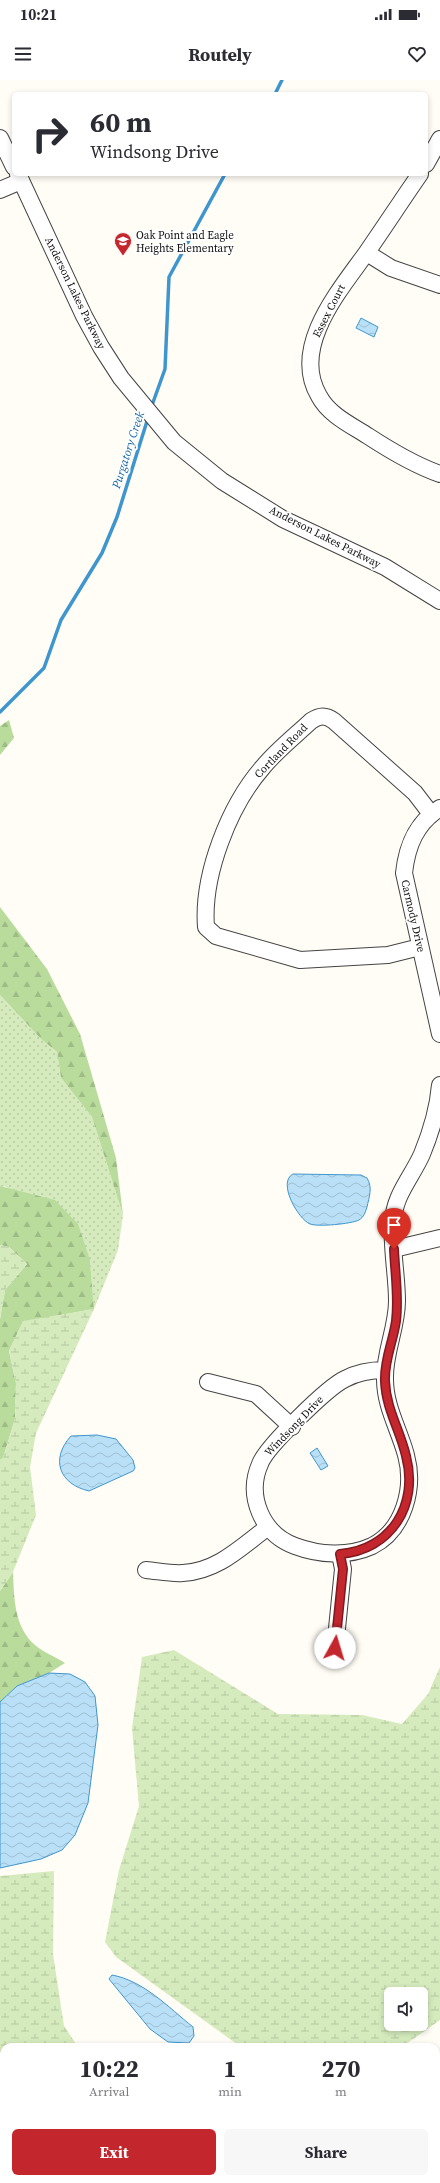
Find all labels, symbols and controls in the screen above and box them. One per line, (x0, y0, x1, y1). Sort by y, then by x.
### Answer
text: 10:21 (20, 4, 57, 25)
text: Routely (188, 42, 252, 67)
icon: menu (12, 43, 34, 65)
icon: heart (406, 43, 428, 65)
text: 60 m (90, 103, 152, 141)
icon: right (24, 108, 76, 160)
text: Windsong Drive (90, 139, 219, 164)
place label: Oak Point and Eagle Heights Elementary (136, 228, 234, 256)
school or university icon: Oak Point and Eagle Heights Elementary (113, 231, 133, 256)
street label: Anderson Lakes Parkway (41, 234, 109, 352)
street label: Essex Court (309, 281, 349, 340)
water label: Purgatory Creek (108, 409, 148, 492)
street label: Anderson Lakes Parkway (267, 502, 384, 572)
street label: Cortland Road (251, 720, 311, 782)
street label: Carmody Drive (397, 878, 429, 954)
pin (377, 1208, 411, 1249)
icon: arrive (383, 1214, 405, 1236)
street label: Windsong Drive (261, 1392, 327, 1460)
position arrow (314, 1627, 356, 1669)
map controls (384, 1987, 428, 2031)
button: sound (384, 1987, 428, 2031)
text: 10:22 (80, 2052, 139, 2085)
text: 1 (224, 2052, 237, 2085)
text: 270 (321, 2052, 360, 2085)
text: Arrival (89, 2083, 129, 2100)
text: min (218, 2083, 242, 2100)
text: m (335, 2083, 347, 2100)
button: Exit (12, 2129, 216, 2175)
button: Share (224, 2129, 428, 2175)

